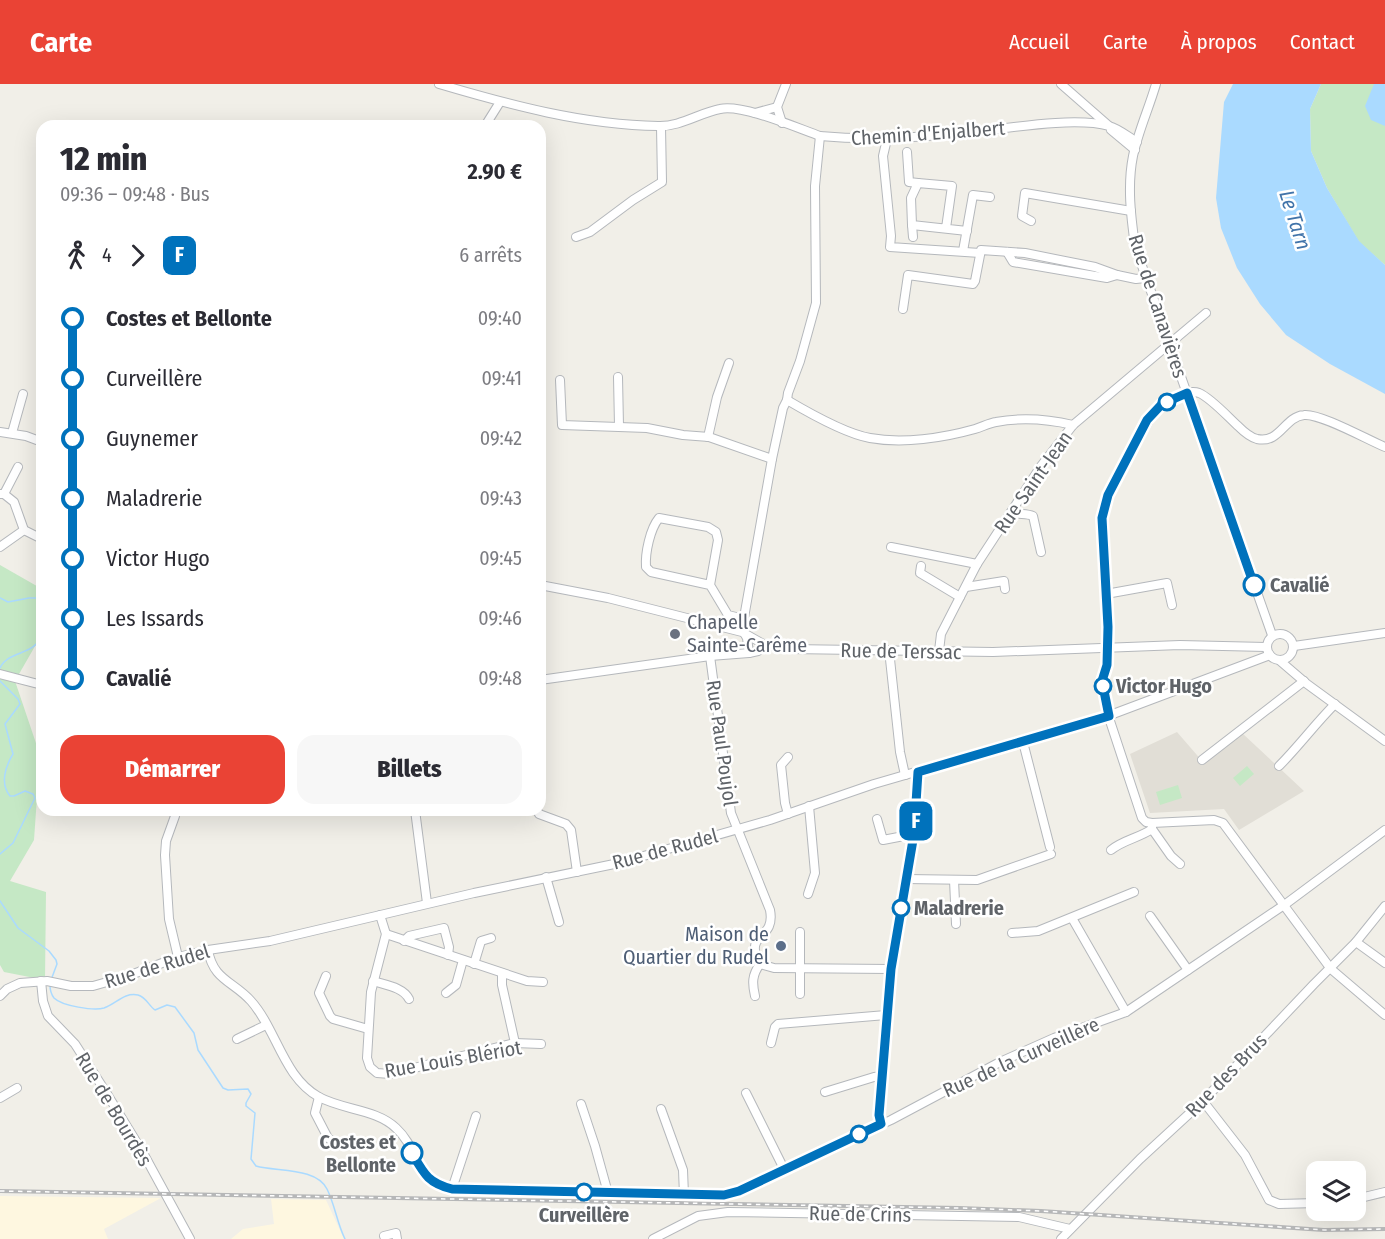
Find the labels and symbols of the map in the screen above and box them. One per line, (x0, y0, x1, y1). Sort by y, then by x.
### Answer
street label: Chemin d'Enjalbert (850, 116, 1006, 150)
water label: Le Tarn (1273, 187, 1317, 253)
street label: Rue de Canavières (1123, 231, 1193, 381)
unlabelled marker (1158, 393, 1176, 411)
street label: Rue Saint-Jean (989, 426, 1077, 538)
place label: Cavalié (1270, 573, 1329, 597)
marker: Cavalié (1243, 574, 1265, 596)
place label: Chapelle Sainte-Carême (687, 610, 807, 657)
marker: Chapelle Sainte-Carême (668, 627, 682, 641)
street label: Rue de Terssac (840, 638, 962, 664)
place label: Victor Hugo (1115, 674, 1212, 698)
marker: Victor Hugo (1094, 677, 1112, 695)
street label: Rue Paul Poujol (701, 678, 743, 808)
line badge: F (896, 802, 936, 840)
street label: Rue de Rudel (610, 823, 720, 875)
place label: Maladrerie (914, 896, 1004, 920)
marker: Maladrerie (892, 899, 910, 917)
place label: Maison de Quartier du Rudel (623, 922, 769, 969)
street label: Rue de Rudel (102, 939, 212, 993)
marker: Maison de Quartier du Rudel (774, 939, 788, 953)
street label: Rue de la Curveillère (939, 1012, 1103, 1102)
street label: Rue des Brus (1180, 1028, 1272, 1122)
street label: Rue Louis Blériot (383, 1035, 524, 1083)
street label: Rue de Bourdès (71, 1048, 157, 1170)
unlabelled marker (850, 1125, 868, 1143)
place label: Costes et Bellonte (320, 1130, 397, 1177)
marker: Costes et Bellonte (401, 1142, 423, 1164)
marker: Curveillère (575, 1183, 593, 1201)
street label: Rue de Crins (809, 1201, 911, 1227)
place label: Curveillère (539, 1203, 629, 1227)

